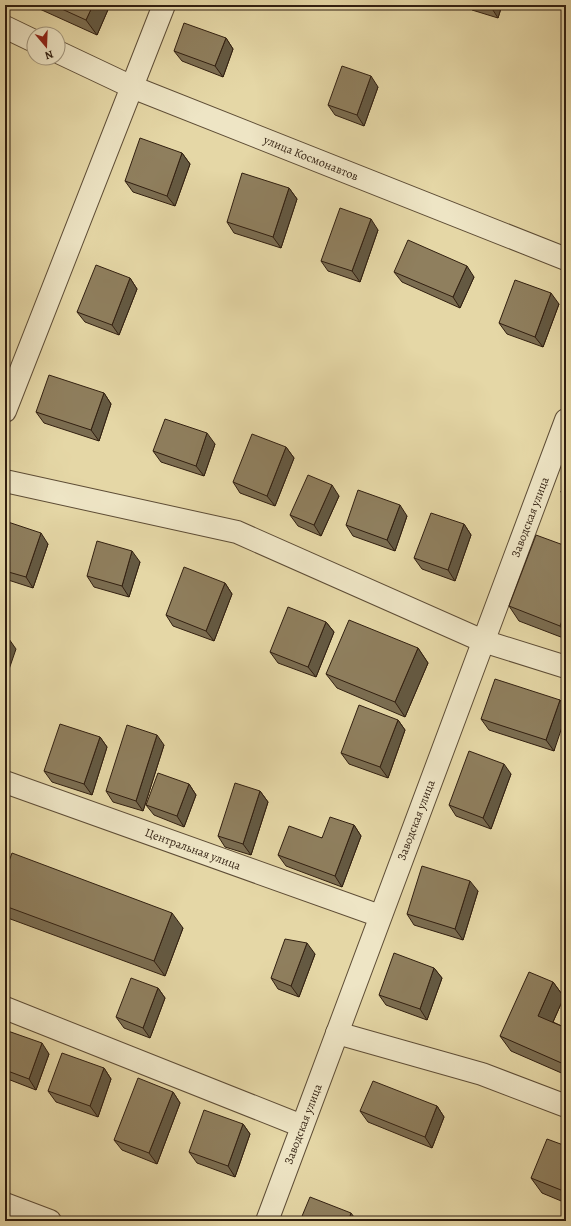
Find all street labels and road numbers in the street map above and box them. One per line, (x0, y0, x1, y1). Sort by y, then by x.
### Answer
street label: улица Космонавтов (260, 131, 361, 184)
street label: Заводская улица (507, 474, 553, 560)
street label: Заводская улица (393, 777, 439, 863)
street label: Центральная улица (143, 824, 243, 874)
street label: Заводская улица (280, 1081, 326, 1167)

